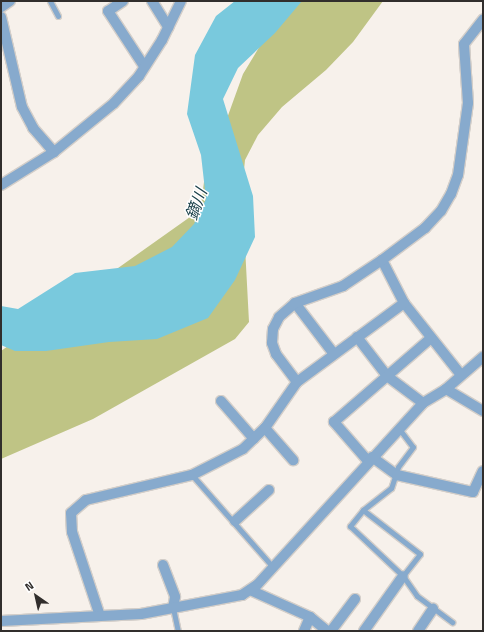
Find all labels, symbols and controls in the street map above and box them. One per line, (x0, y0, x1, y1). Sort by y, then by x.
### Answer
water label: 鏑川 (182, 186, 210, 222)
north arrow (16, 576, 56, 616)
text: N (22, 577, 37, 595)

